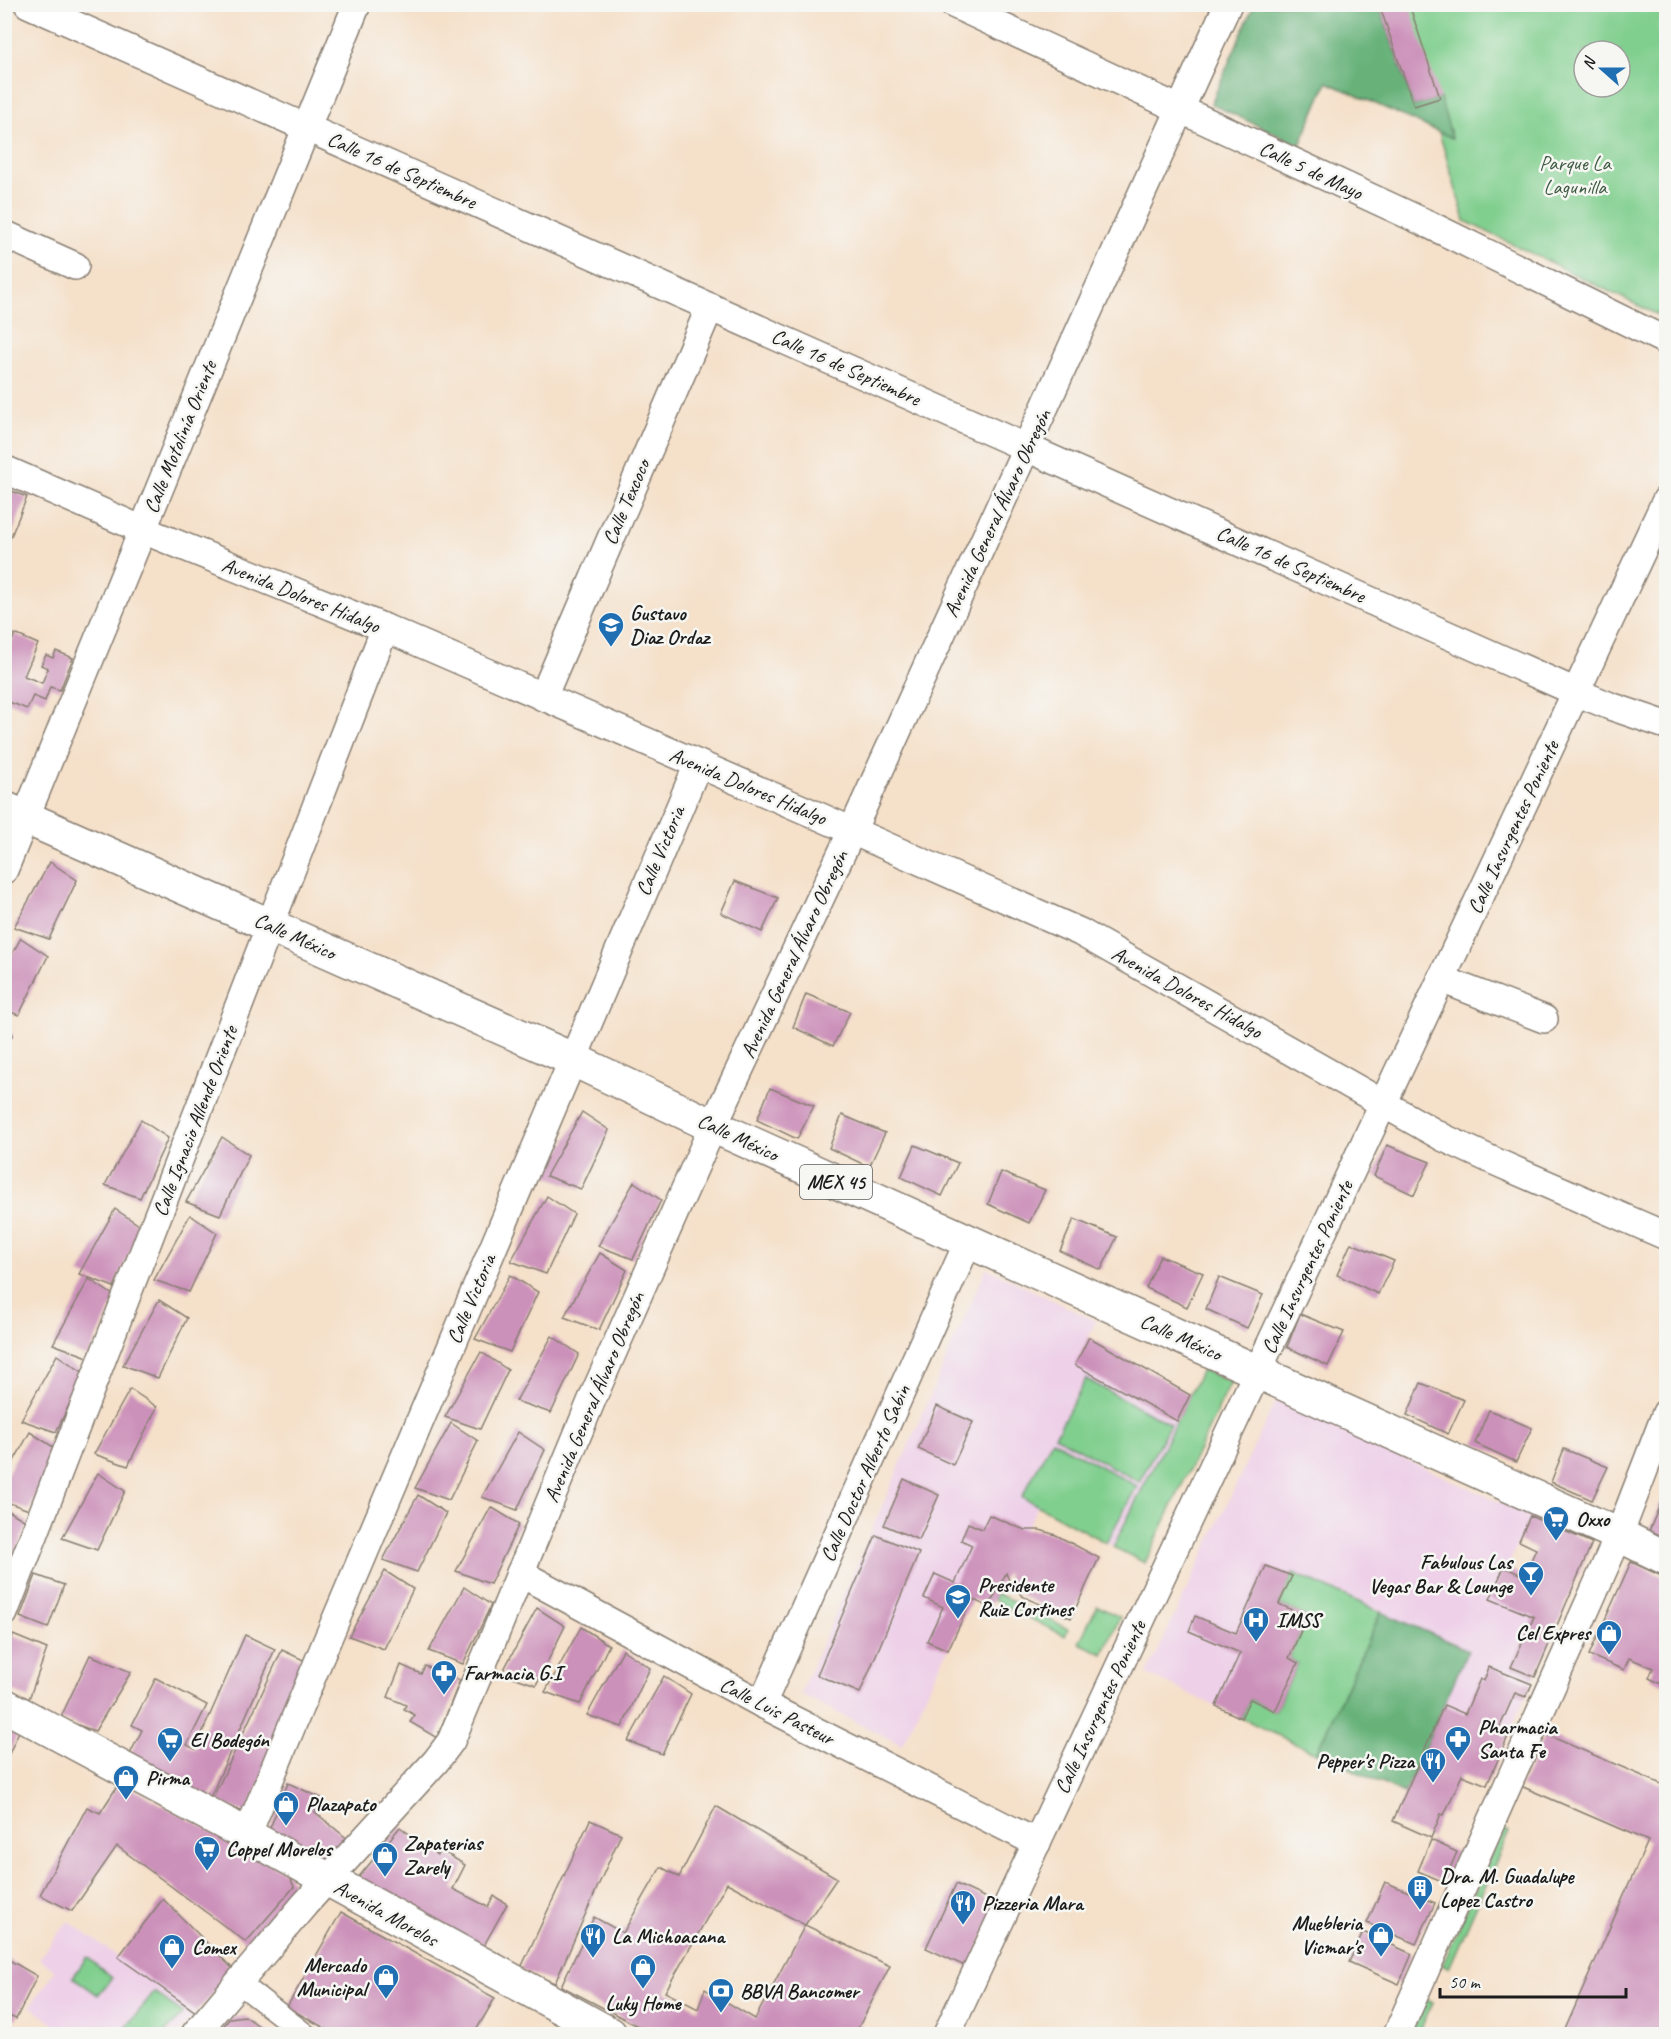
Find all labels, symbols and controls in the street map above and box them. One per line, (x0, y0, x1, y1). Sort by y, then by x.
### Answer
north arrow (1572, 39, 1632, 99)
text: N (1578, 53, 1601, 72)
street label: Calle 16 de Septiembre (324, 126, 482, 215)
street label: Calle 5 de Mayo (1255, 135, 1368, 206)
park label: Parque La Lagunilla (1539, 150, 1613, 200)
street label: Calle 16 de Septiembre (768, 323, 926, 412)
street label: Calle Motolinía Oriente (138, 355, 223, 517)
street label: Avenida General Álvaro Obregón (937, 405, 1057, 621)
street label: Calle Texcoco (596, 453, 657, 549)
street label: Calle 16 de Septiembre (1213, 520, 1371, 609)
street label: Avenida Dolores Hidalgo (218, 551, 385, 639)
place label: Gustavo Diaz Ordaz (630, 600, 711, 650)
school or university icon: Gustavo Diaz Ordaz (596, 610, 626, 648)
street label: Calle Insurgentes Poniente (1461, 735, 1565, 918)
street label: Avenida Dolores Hidalgo (666, 741, 832, 831)
street label: Calle Victoria (630, 800, 691, 900)
street label: Avenida General Álvaro Obregón (734, 846, 854, 1062)
street label: Calle México (250, 907, 342, 966)
street label: Avenida Dolores Hidalgo (1107, 940, 1268, 1045)
street label: Calle Ignacio Allende Oriente (147, 1020, 244, 1220)
street label: Calle México (693, 1107, 785, 1168)
road number: MEX 45 (800, 1165, 872, 1199)
street label: Calle Insurgentes Poniente (1255, 1175, 1359, 1358)
street label: Calle Victoria (441, 1248, 502, 1348)
street label: Avenida General Álvaro Obregón (538, 1287, 650, 1506)
street label: Calle México (1136, 1308, 1228, 1367)
street label: Calle Doctor Alberto Sabin (814, 1380, 916, 1566)
supermarket icon: Oxxo (1541, 1504, 1571, 1542)
place label: Oxxo (1576, 1506, 1611, 1532)
place label: Fabulous Las Vegas Bar & Lounge (1369, 1549, 1515, 1599)
bar icon: Fabulous Las Vegas Bar & Lounge (1516, 1559, 1546, 1597)
place label: Presidente Ruiz Cortines (978, 1572, 1076, 1622)
school or university icon: Presidente Ruiz Cortines (943, 1582, 973, 1620)
hospital icon: IMSS (1241, 1605, 1271, 1643)
place label: IMSS (1276, 1607, 1324, 1633)
street label: Calle Insurgentes Poniente (1048, 1615, 1152, 1798)
shop icon: Cel Expres (1594, 1618, 1624, 1656)
place label: Cel Expres (1516, 1620, 1593, 1646)
pharmacy icon: Farmacia G.I (429, 1658, 459, 1696)
place label: Farmacia G.I (464, 1660, 566, 1686)
street label: Calle Luis Pasteur (716, 1671, 840, 1752)
place label: Pharmacia Santa Fe (1478, 1714, 1558, 1764)
pharmacy icon: Pharmacia Santa Fe (1443, 1724, 1473, 1762)
supermarket icon: El Bodegón (155, 1725, 185, 1763)
place label: El Bodegón (190, 1727, 270, 1753)
restaurant icon: Pepper's Pizza (1418, 1746, 1448, 1784)
place label: Pepper's Pizza (1316, 1748, 1415, 1774)
shop icon: Pirma (111, 1763, 141, 1801)
place label: Pirma (146, 1765, 191, 1791)
shop icon: Plazapato (271, 1789, 301, 1827)
place label: Plazapato (306, 1791, 377, 1817)
place label: Zapaterias Zarely (404, 1830, 485, 1880)
supermarket icon: Coppel Morelos (192, 1834, 222, 1872)
place label: Coppel Morelos (226, 1836, 334, 1862)
shop icon: Zapaterias Zarely (370, 1840, 400, 1878)
place label: Dra. M. Guadalupe Lopez Castro (1440, 1863, 1576, 1913)
building icon: Dra. M. Guadalupe Lopez Castro (1405, 1873, 1435, 1911)
street label: Avenida Morelos (330, 1874, 444, 1953)
restaurant icon: Pizzeria Mara (948, 1888, 978, 1926)
place label: Pizzeria Mara (982, 1890, 1085, 1916)
place label: Muebleria Vicmar's (1292, 1910, 1365, 1960)
shop icon: Muebleria Vicmar's (1366, 1920, 1396, 1958)
restaurant icon: La Michoacana (578, 1921, 608, 1959)
place label: La Michoacana (612, 1923, 726, 1949)
shop icon: Comex (157, 1932, 187, 1970)
place label: Comex (192, 1934, 238, 1960)
place label: Mercado Municipal (297, 1952, 370, 2002)
shop icon: Luky Home (628, 1952, 658, 1990)
scale bar (1440, 1961, 1626, 1999)
shop icon: Mercado Municipal (371, 1962, 401, 2000)
text: 50 m (1449, 1971, 1482, 1993)
bank icon: BBVA Bancomer (706, 1976, 736, 2014)
place label: BBVA Bancomer (740, 1978, 861, 2004)
place label: Luky Home (606, 1990, 682, 2017)

